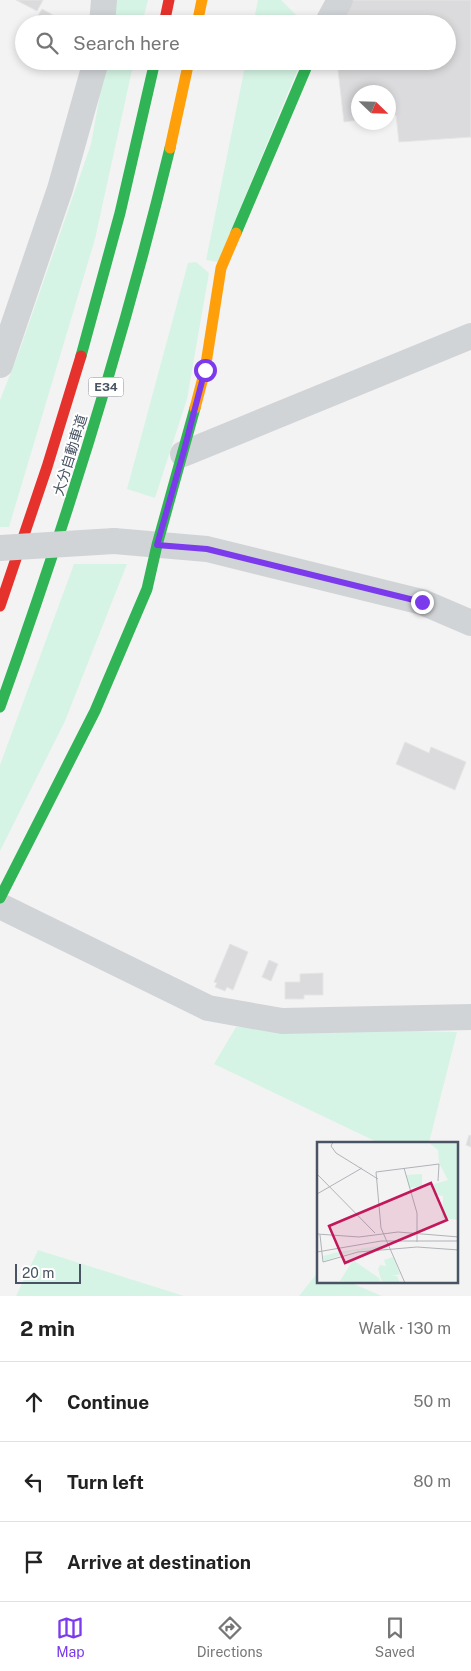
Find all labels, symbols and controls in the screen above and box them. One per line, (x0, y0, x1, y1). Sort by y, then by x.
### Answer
search box (15, 15, 456, 70)
icon: search (33, 29, 61, 57)
text: Search here (73, 32, 180, 54)
north arrow (351, 85, 396, 130)
route start (194, 359, 217, 382)
road number: E34 (88, 378, 124, 397)
street label: 大分自動車道 (50, 412, 90, 498)
route end (411, 591, 434, 614)
inset map (317, 1142, 458, 1284)
scale bar (15, 1261, 81, 1284)
text: 20 m (22, 1265, 54, 1281)
text: 2 min (20, 1316, 75, 1341)
text: Walk · 130 m (358, 1319, 451, 1338)
icon: ahead (20, 1388, 48, 1416)
text: Continue (67, 1391, 149, 1413)
text: 50 m (413, 1392, 451, 1411)
icon: left (20, 1468, 48, 1496)
text: Turn left (67, 1471, 144, 1493)
text: 80 m (413, 1472, 451, 1491)
icon: arrive (20, 1548, 48, 1576)
text: Arrive at destination (67, 1551, 251, 1573)
tab: Map (56, 1614, 85, 1660)
tab: Directions (197, 1614, 263, 1660)
tab: Saved (375, 1614, 415, 1660)

